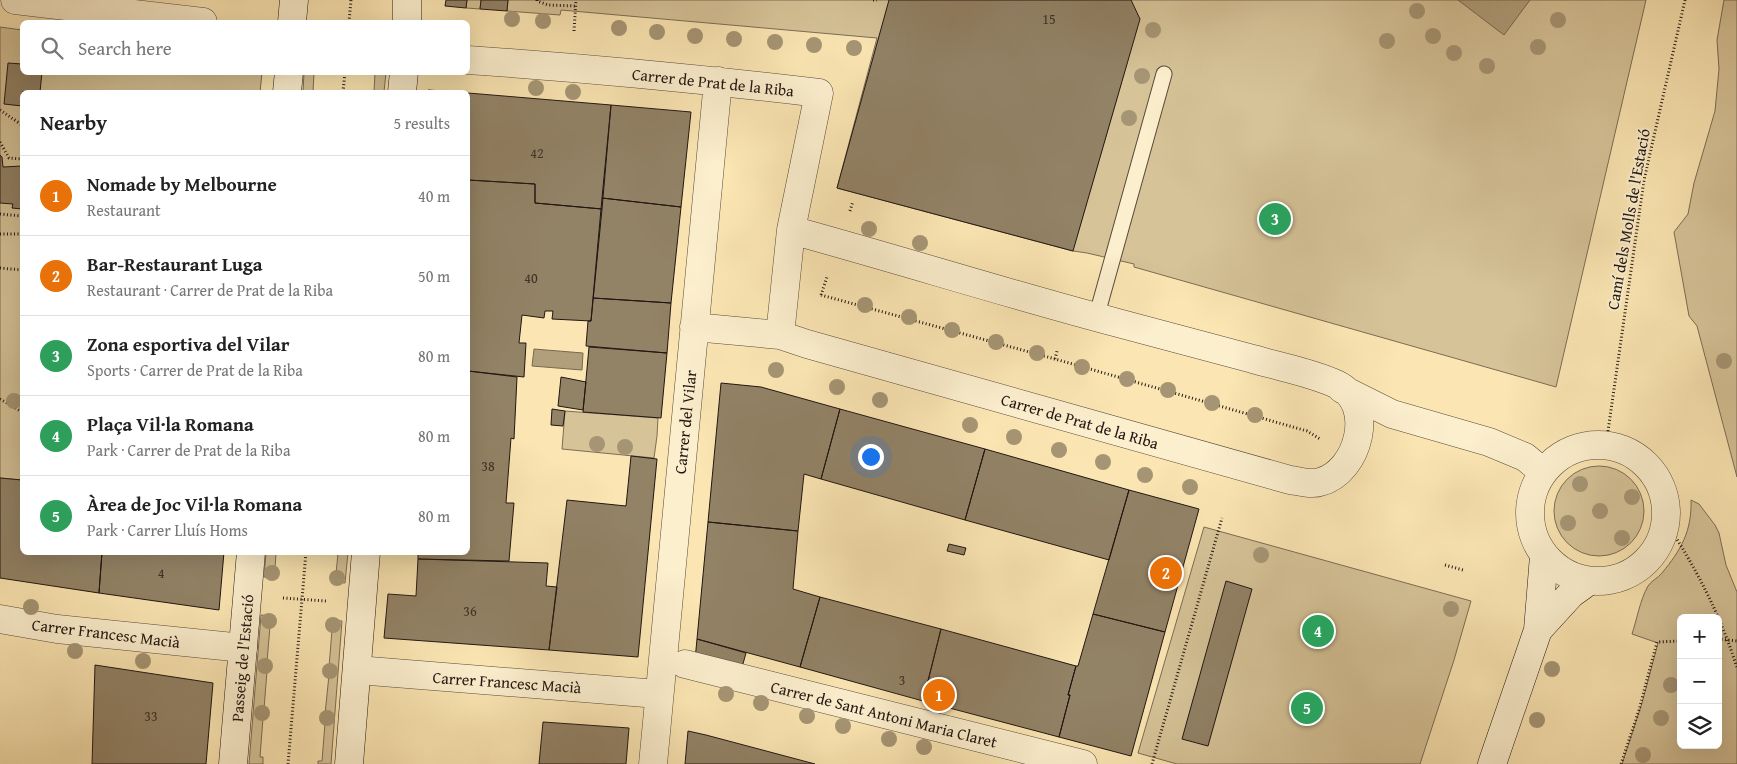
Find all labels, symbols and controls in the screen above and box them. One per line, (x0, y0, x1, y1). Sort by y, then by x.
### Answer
house number: 15 (1042, 9, 1056, 29)
search box (20, 20, 470, 75)
icon: search (38, 34, 66, 62)
text: Search here (78, 34, 172, 62)
street label: Carrer de Prat de la Riba (631, 62, 796, 102)
text: Nearby (40, 107, 107, 138)
text: 5 results (393, 111, 450, 135)
street label: Camí dels Molls de l'Estació (1600, 127, 1656, 311)
house number: 42 (530, 143, 544, 163)
text: Nomade by Melbourne (87, 170, 277, 198)
text: 1 (52, 184, 60, 208)
text: 40 m (418, 184, 450, 208)
text: Restaurant (87, 198, 161, 222)
pin: 3 (1259, 200, 1291, 238)
text: Bar-Restaurant Luga (87, 250, 263, 278)
text: 2 (52, 264, 60, 288)
text: 50 m (418, 264, 450, 288)
house number: 40 (524, 268, 538, 288)
text: Restaurant · Carrer de Prat de la Riba (87, 278, 333, 302)
text: Zona esportiva del Vilar (87, 330, 290, 358)
text: 3 (52, 344, 60, 368)
text: 80 m (418, 344, 450, 368)
text: Sports · Carrer de Prat de la Riba (87, 358, 303, 382)
street label: Carrer del Vilar (668, 368, 702, 475)
street label: Carrer de Prat de la Riba (998, 387, 1162, 455)
text: Plaça Vil·la Romana (87, 410, 254, 438)
text: 4 (52, 424, 60, 448)
text: 80 m (418, 424, 450, 448)
text: Park · Carrer de Prat de la Riba (87, 438, 290, 462)
your location (858, 444, 884, 470)
house number: 38 (481, 456, 495, 476)
text: Àrea de Joc Vil·la Romana (87, 490, 302, 518)
text: 5 (52, 504, 60, 528)
text: 80 m (418, 504, 450, 528)
text: Park · Carrer Lluís Homs (87, 518, 248, 542)
pin: 2 (1150, 554, 1182, 592)
house number: 4 (158, 563, 165, 583)
street label: Passeig de l'Estació (224, 593, 260, 723)
house number: 36 (463, 601, 477, 621)
street label: Carrer Francesc Macià (31, 612, 182, 654)
pin: 4 (1302, 612, 1334, 650)
map controls (1677, 614, 1722, 749)
button: + (1677, 614, 1722, 659)
button: − (1677, 659, 1722, 704)
street label: Carrer Francesc Macià (432, 665, 583, 699)
house number: 3 (899, 670, 905, 690)
street label: Carrer de Sant Antoni Maria Claret (768, 674, 1000, 754)
pin: 1 (923, 676, 955, 714)
pin: 5 (1291, 689, 1323, 727)
button: layers (1677, 704, 1722, 749)
house number: 33 (144, 706, 158, 726)

